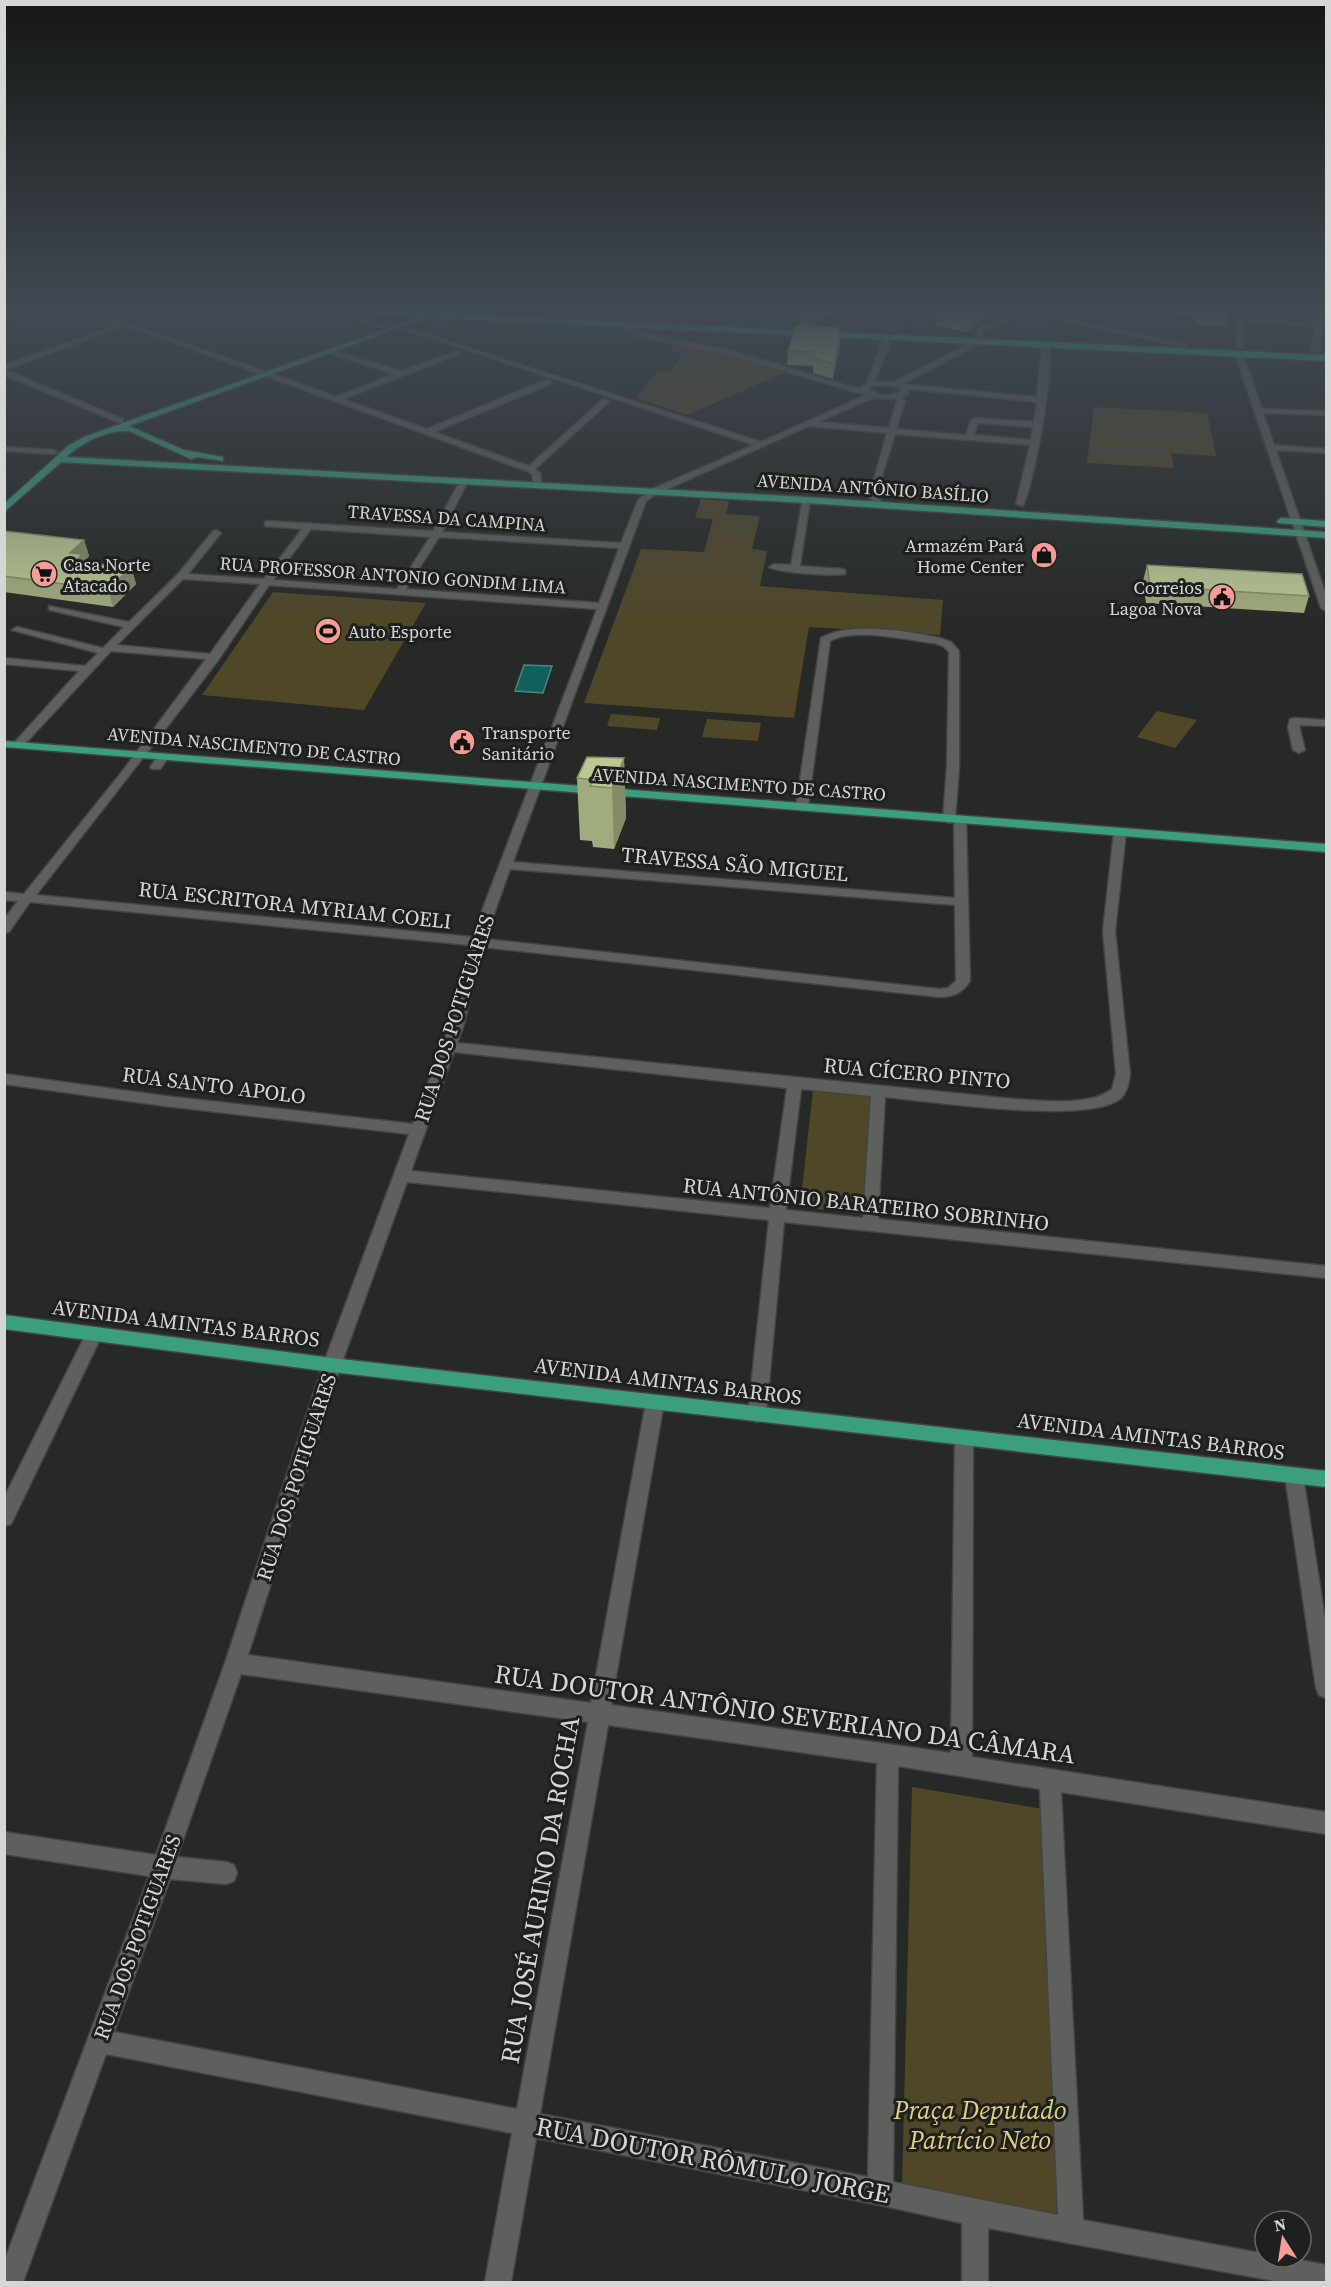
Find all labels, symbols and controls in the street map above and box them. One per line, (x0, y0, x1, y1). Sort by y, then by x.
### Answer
street label: AVENIDA ANTÔNIO BASÍLIO (756, 467, 990, 509)
street label: TRAVESSA DA CAMPINA (347, 499, 547, 537)
place label: Armazém Pará Home Center (905, 533, 1025, 579)
shop icon: Armazém Pará Home Center (1029, 540, 1059, 570)
street label: RUA PROFESSOR ANTONIO GONDIM LIMA (219, 550, 567, 600)
place label: Casa Norte Atacado (63, 552, 151, 598)
supermarket icon: Casa Norte Atacado (29, 559, 59, 589)
place label: Correios Lagoa Nova (1109, 575, 1203, 621)
public building icon: Correios Lagoa Nova (1207, 582, 1237, 612)
sports icon: Auto Esporte (313, 616, 343, 646)
place label: Auto Esporte (348, 619, 452, 644)
place label: Transporte Sanitário (482, 720, 571, 766)
street label: AVENIDA NASCIMENTO DE CASTRO (106, 721, 402, 771)
public building icon: Transporte Sanitário (447, 727, 477, 757)
street label: AVENIDA NASCIMENTO DE CASTRO (591, 761, 887, 807)
street label: TRAVESSA SÃO MIGUEL (620, 840, 850, 888)
street label: RUA ESCRITORA MYRIAM COELI (137, 874, 453, 936)
street label: RUA DOS POTIGUARES (407, 911, 501, 1125)
street label: RUA CÍCERO PINTO (822, 1050, 1012, 1096)
street label: RUA SANTO APOLO (121, 1059, 307, 1111)
street label: RUA ANTÔNIO BARATEIRO SOBRINHO (681, 1170, 1051, 1238)
street label: AVENIDA AMINTAS BARROS (51, 1292, 321, 1354)
street label: AVENIDA AMINTAS BARROS (533, 1350, 803, 1412)
street label: RUA DOS POTIGUARES (249, 1370, 343, 1584)
street label: AVENIDA AMINTAS BARROS (1016, 1405, 1286, 1467)
street label: RUA DOUTOR ANTÔNIO SEVERIANO DA CÂMARA (492, 1655, 1078, 1773)
street label: RUA JOSÉ AURINO DA ROCHA (492, 1714, 588, 2066)
street label: RUA DOS POTIGUARES (86, 1830, 188, 2044)
park label: Praça Deputado Patrício Neto (893, 2092, 1066, 2158)
street label: RUA DOUTOR RÔMULO JORGE (533, 2108, 893, 2212)
north arrow (1253, 2209, 1313, 2269)
text: N (1272, 2212, 1288, 2236)

